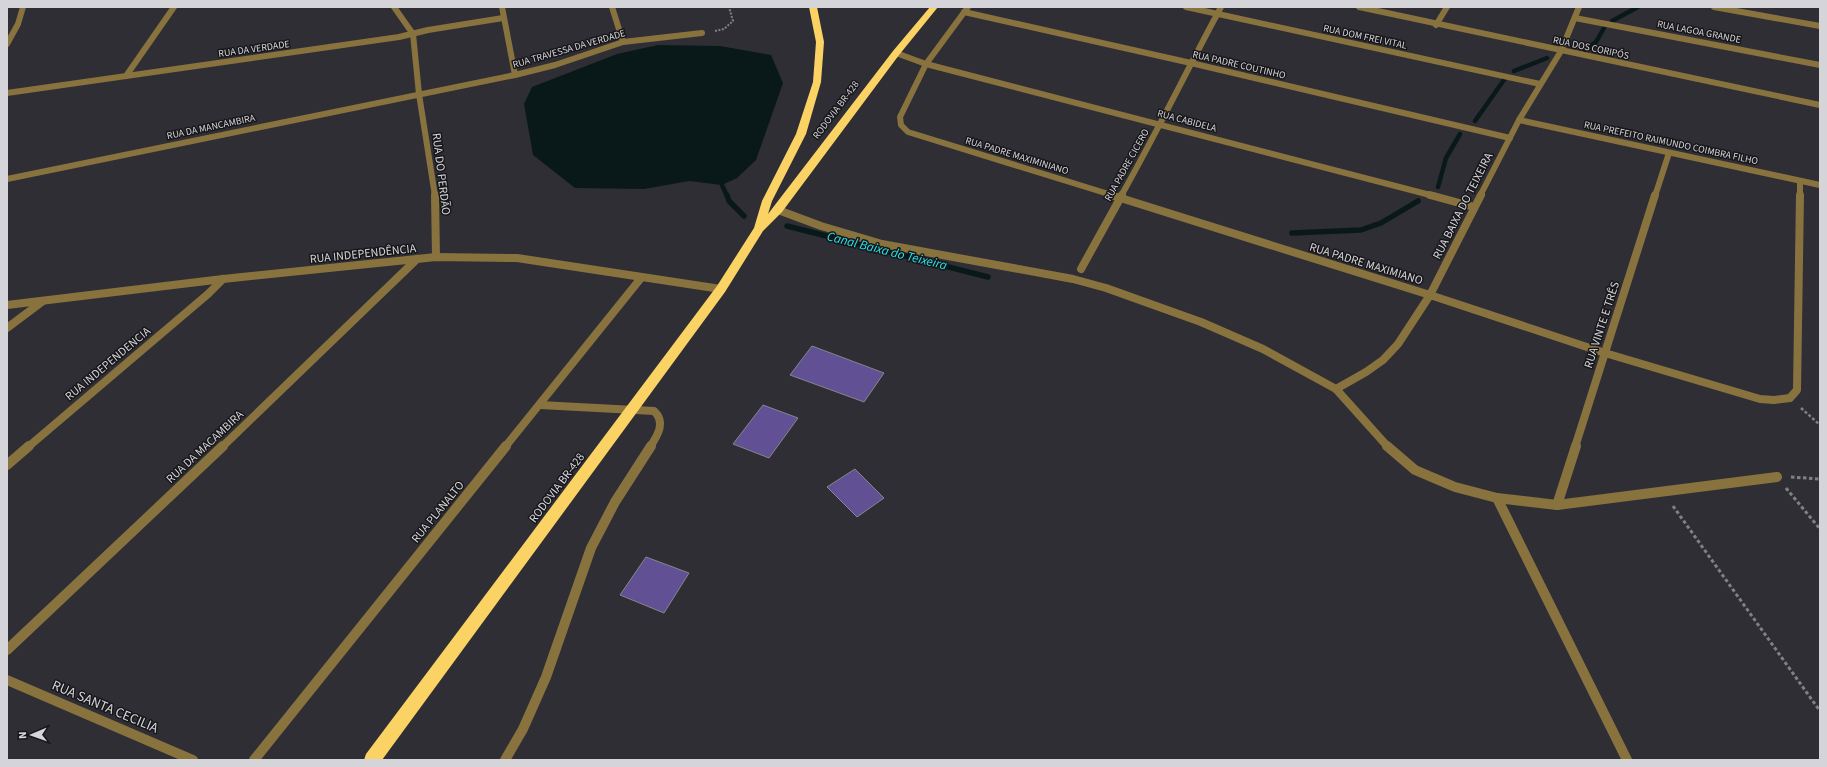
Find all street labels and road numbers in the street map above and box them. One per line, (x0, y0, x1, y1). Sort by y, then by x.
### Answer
street label: RUA LAGOA GRANDE (1656, 17, 1742, 47)
street label: RUA DOM FREI VITAL (1322, 21, 1408, 53)
street label: RUA TRAVESSA DA VERDADE (511, 26, 627, 72)
street label: RUA DOS CORIPÓS (1552, 33, 1630, 63)
street label: RUA DA VERDADE (217, 37, 291, 61)
street label: RUA PADRE COUTINHO (1191, 47, 1287, 83)
street label: RODOVIA BR-428 (809, 78, 863, 142)
street label: RUA CABIDELA (1156, 106, 1219, 136)
street label: RUA DA MANCAMBIRA (165, 111, 257, 143)
street label: RUA PREFEITO RAIMUNDO COIMBRA FILHO (1583, 118, 1760, 168)
street label: RUA PADRE CICERO (1101, 126, 1153, 204)
street label: RUA DO PERDÃO (428, 132, 454, 216)
street label: RUA PADRE MAXIMINIANO (964, 134, 1071, 178)
street label: RUA BAIXA DO TEIXEIRA (1429, 149, 1498, 262)
street label: RUA PADRE MAXIMIANO (1307, 239, 1425, 289)
street label: RUA INDEPENDÊNCIA (309, 240, 417, 268)
street label: RUA VINTE E TRÊS (1580, 279, 1624, 371)
street label: RUA INDEPENDENCIA (62, 323, 155, 405)
street label: RUA DA MACAMBIRA (163, 406, 248, 487)
street label: RODOVIA BR-428 (525, 450, 589, 526)
street label: RUA PLANALTO (408, 477, 468, 547)
street label: RUA SANTA CECILIA (49, 676, 162, 739)

